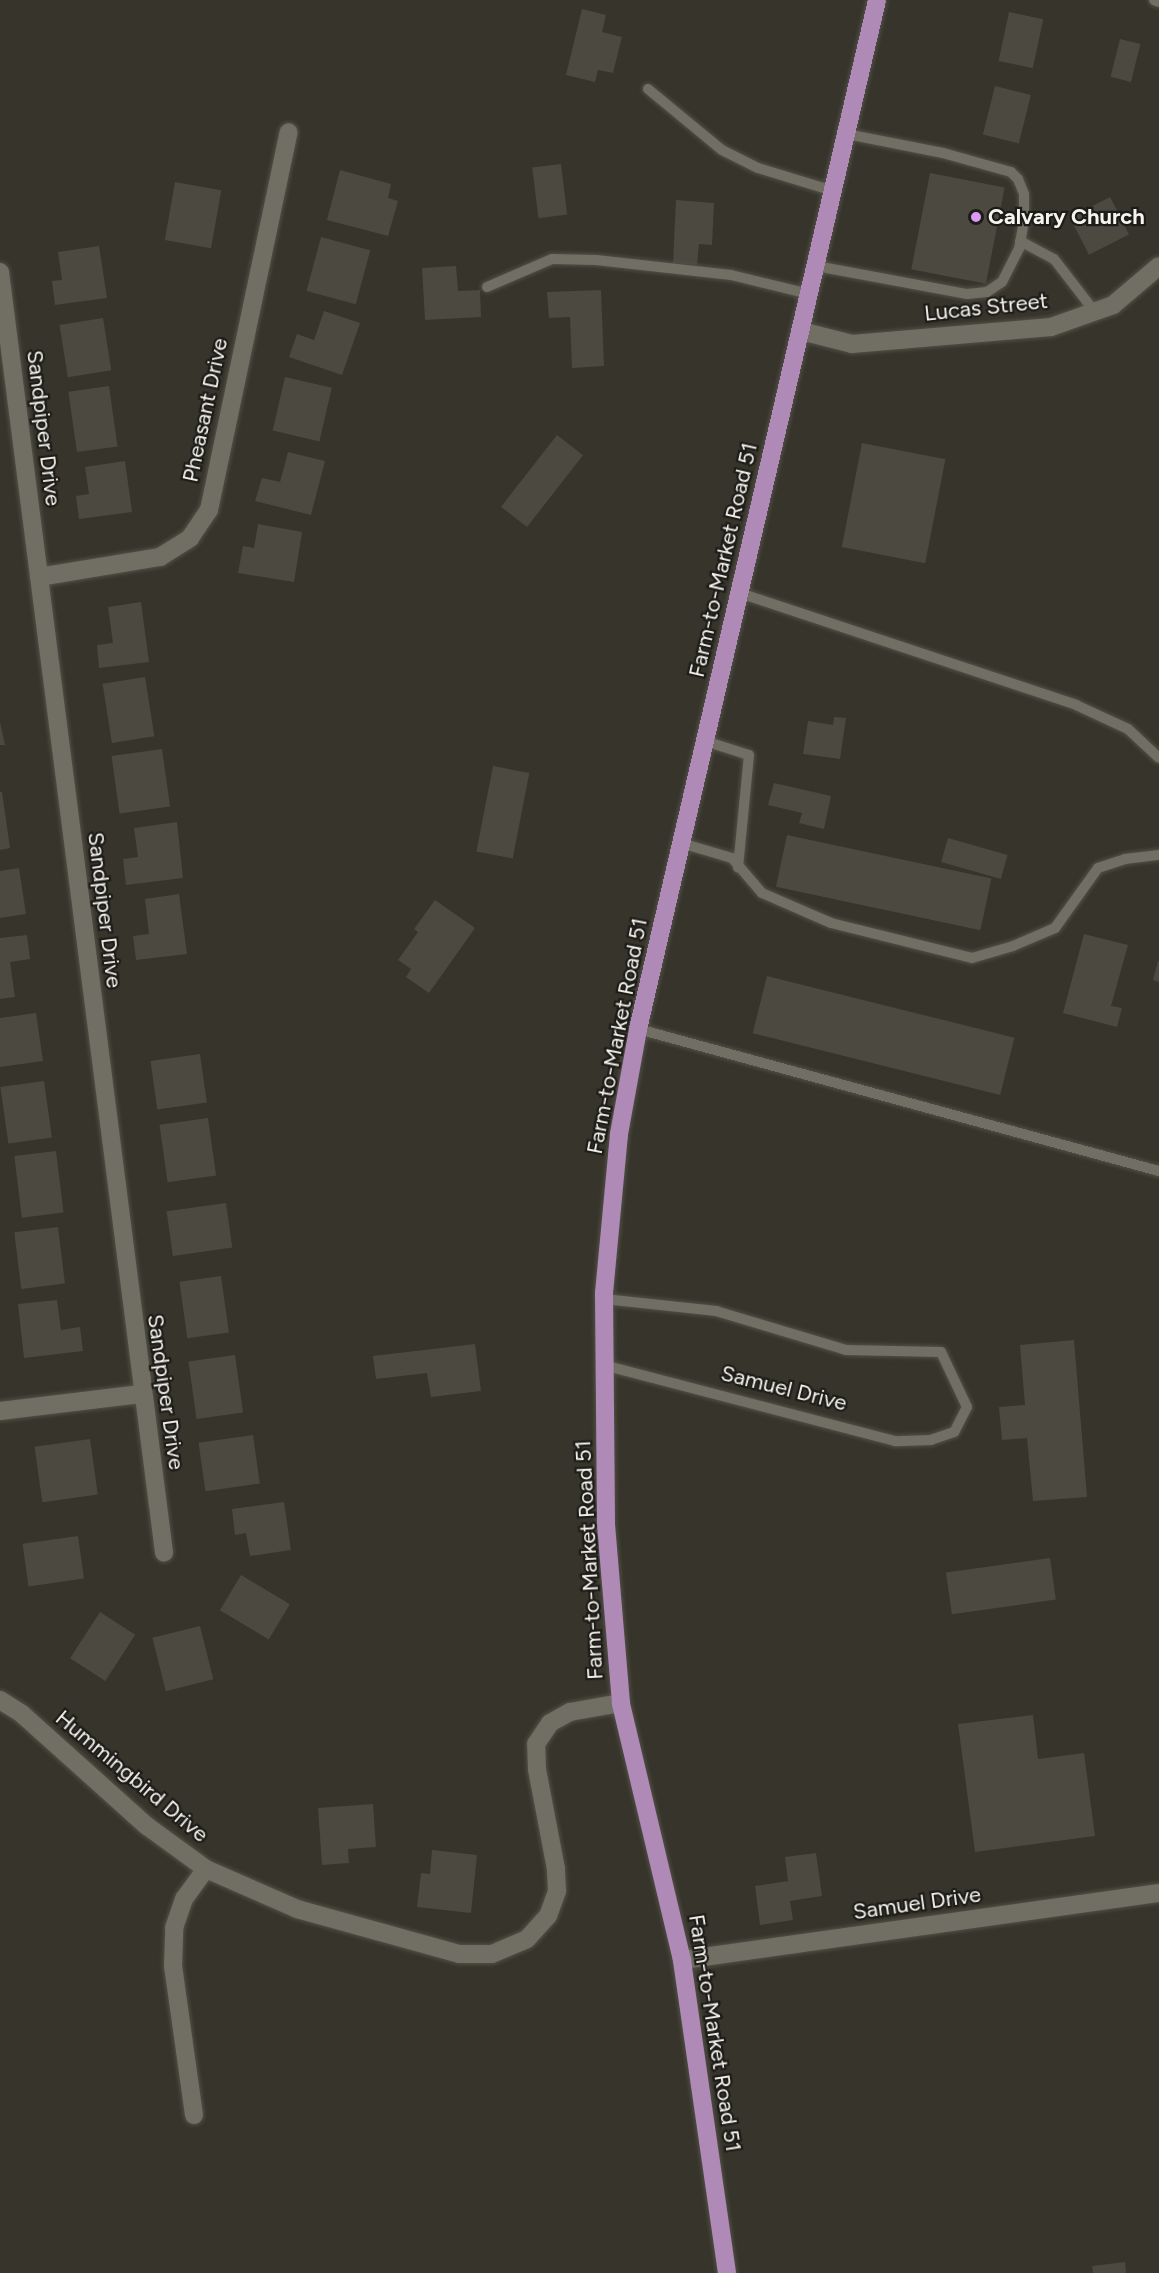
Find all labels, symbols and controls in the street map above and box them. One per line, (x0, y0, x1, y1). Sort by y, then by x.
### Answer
place label: Calvary Church (988, 204, 1145, 230)
marker: Calvary Church (969, 210, 983, 224)
street label: Lucas Street (923, 287, 1049, 327)
street label: Pheasant Drive (177, 336, 233, 484)
street label: Sandpiper Drive (21, 349, 67, 507)
street label: Farm-to-Market Road 51 (683, 440, 763, 680)
street label: Sandpiper Drive (82, 831, 128, 989)
street label: Farm-to-Market Road 51 (581, 916, 653, 1156)
street label: Sandpiper Drive (142, 1313, 190, 1471)
street label: Samuel Drive (718, 1360, 850, 1416)
street label: Farm-to-Market Road 51 (570, 1440, 608, 1680)
street label: Hummingbird Drive (50, 1704, 214, 1848)
street label: Samuel Drive (851, 1881, 983, 1925)
street label: Farm-to-Market Road 51 (683, 1912, 747, 2154)

